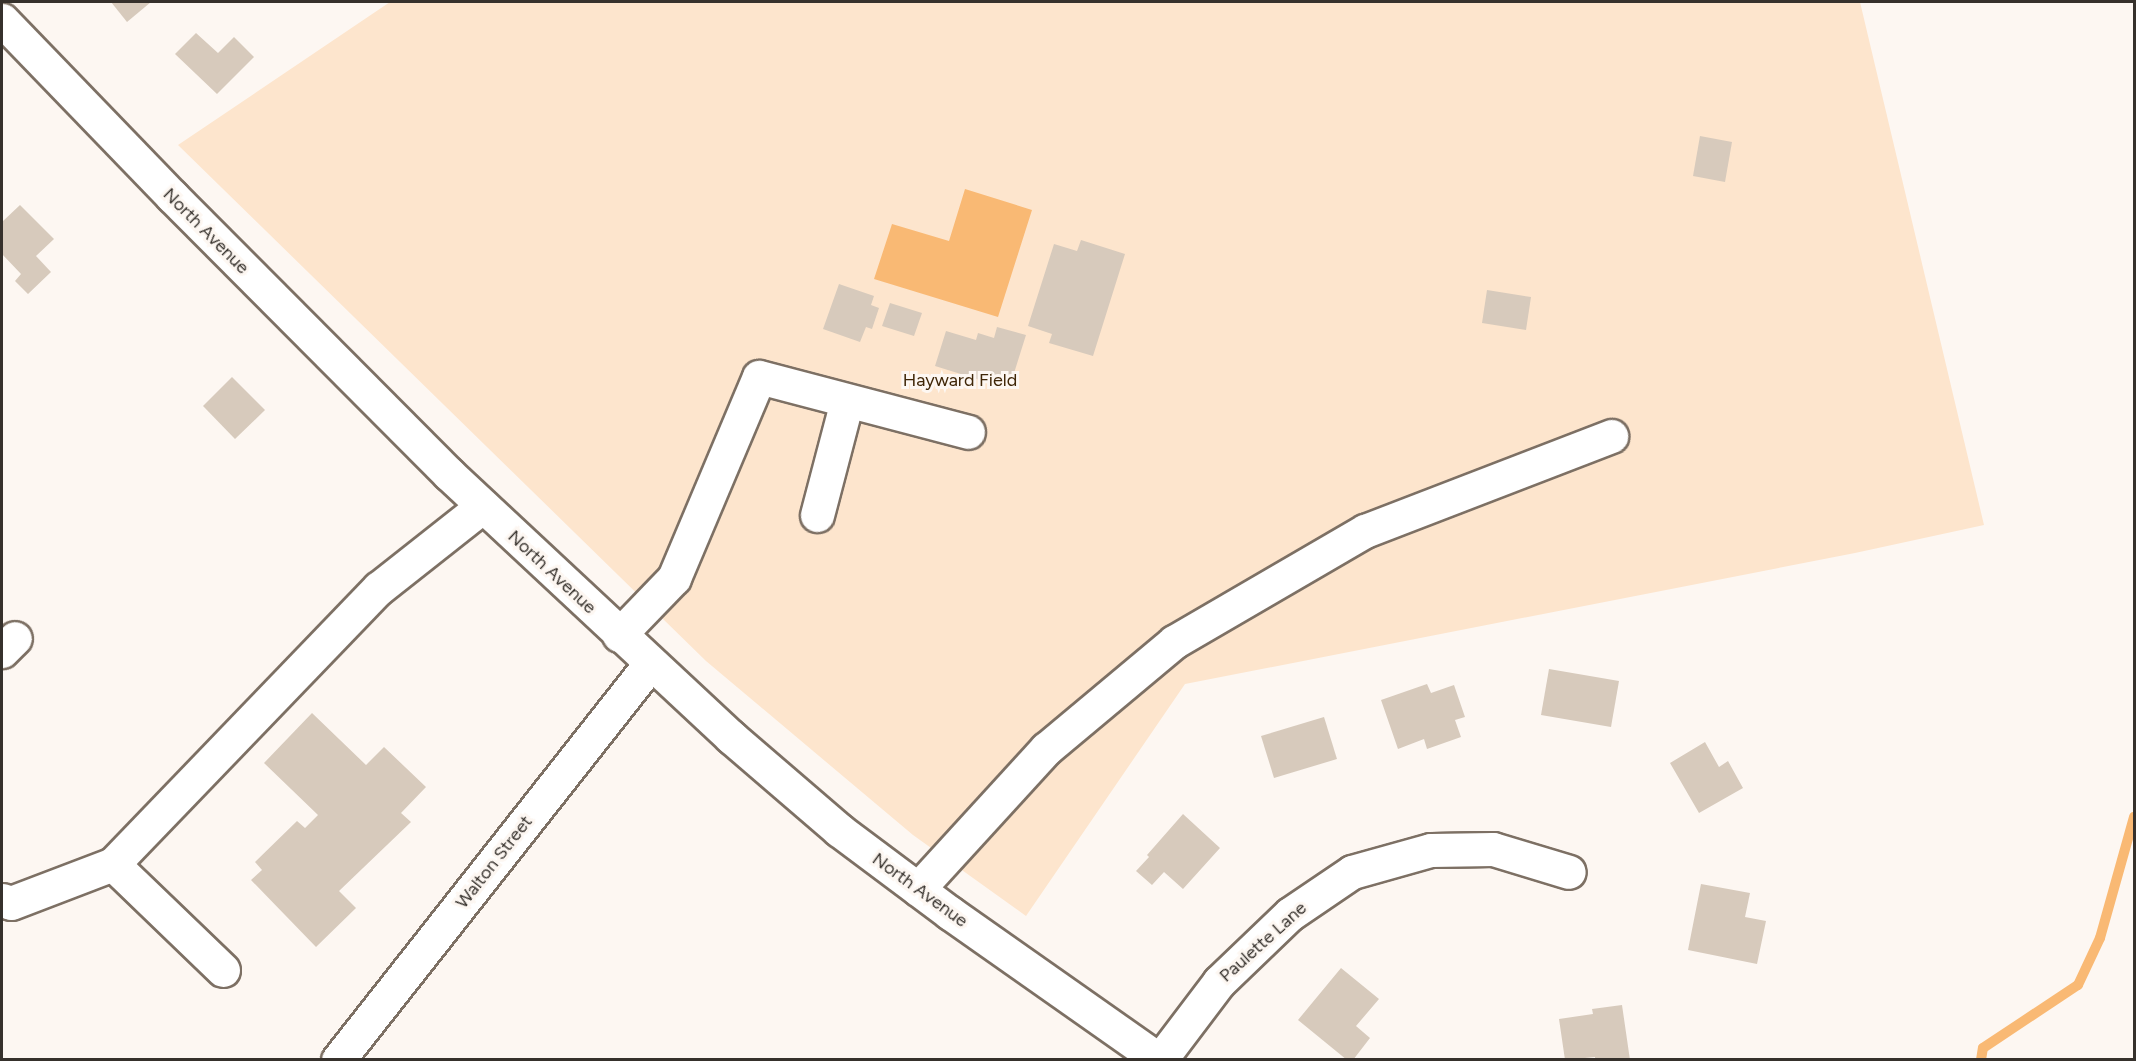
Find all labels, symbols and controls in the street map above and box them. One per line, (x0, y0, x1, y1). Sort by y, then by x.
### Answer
street label: North Avenue (159, 184, 253, 278)
park label: Hayward Field (903, 369, 1017, 391)
street label: North Avenue (503, 526, 601, 618)
street label: Walton Street (451, 811, 537, 913)
street label: North Avenue (868, 848, 972, 932)
street label: Paulette Lane (1215, 897, 1311, 987)

